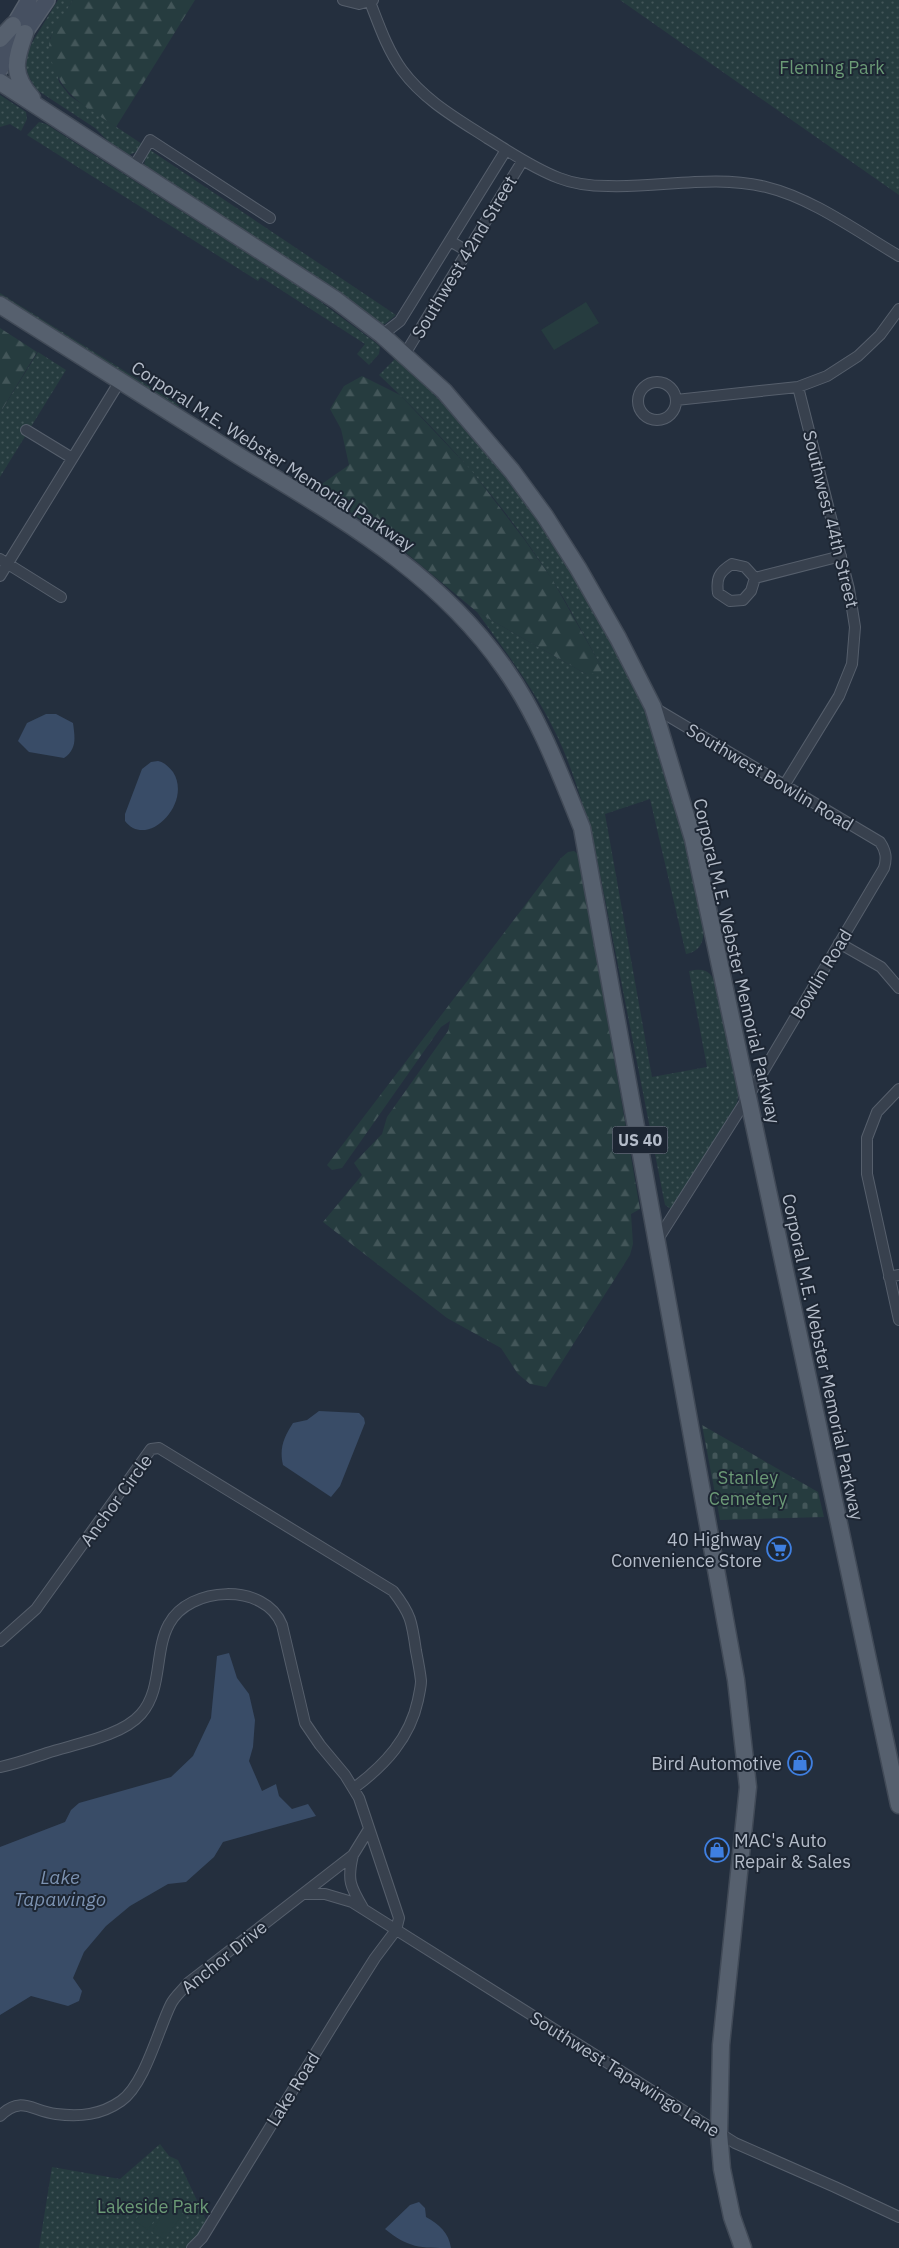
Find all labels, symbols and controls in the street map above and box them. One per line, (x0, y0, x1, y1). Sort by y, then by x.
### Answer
park label: Fleming Park (779, 56, 885, 79)
street label: Southwest 42nd Street (406, 171, 522, 343)
street label: Corporal M.E. Webster Memorial Parkway (127, 356, 419, 556)
street label: Southwest 44th Street (798, 428, 864, 610)
street label: Southwest Bowlin Road (682, 718, 858, 836)
street label: Corporal M.E. Webster Memorial Parkway (688, 796, 786, 1126)
street label: Bowlin Road (785, 925, 857, 1023)
road number: US 40 (612, 1126, 668, 1154)
street label: Corporal M.E. Webster Memorial Parkway (777, 1192, 869, 1522)
street label: Anchor Circle (75, 1449, 157, 1550)
park label: Stanley Cemetery (709, 1466, 787, 1510)
place label: 40 Highway Convenience Store (611, 1528, 762, 1572)
supermarket icon: 40 Highway Convenience Store (766, 1536, 792, 1562)
shop icon: Bird Automotive (787, 1750, 813, 1776)
place label: Bird Automotive (651, 1752, 782, 1775)
place label: MAC's Auto Repair & Sales (734, 1829, 851, 1873)
shop icon: MAC's Auto Repair & Sales (704, 1837, 730, 1863)
water label: Lake Tapawingo (14, 1865, 106, 1911)
street label: Anchor Drive (176, 1915, 272, 1999)
street label: Southwest Tapawingo Lane (526, 2006, 724, 2142)
street label: Lake Road (261, 2048, 325, 2130)
park label: Lakeside Park (97, 2195, 209, 2218)

